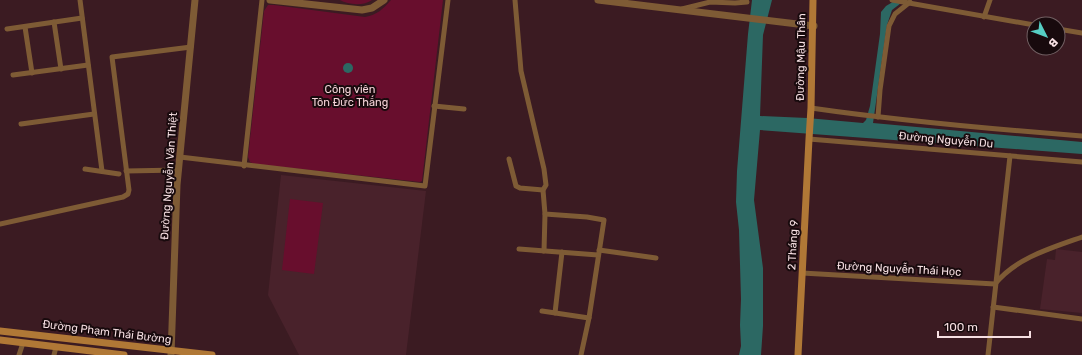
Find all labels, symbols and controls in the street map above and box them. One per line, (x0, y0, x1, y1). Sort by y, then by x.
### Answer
street label: Đường Mậu Thân (794, 13, 808, 101)
north arrow (1026, 16, 1066, 56)
text: B (1045, 35, 1060, 50)
park label: Công viên Tôn Đức Thắng (312, 83, 388, 109)
street label: Đường Nguyễn Văn Thiệt (158, 111, 180, 240)
street label: Đường Nguyễn Du (898, 129, 994, 151)
street label: 2 Tháng 9 (785, 220, 801, 270)
street label: Đường Nguyễn Thái Học (837, 259, 962, 279)
scale bar (938, 313, 1030, 339)
street label: Đường Phạm Thái Bường (42, 318, 172, 346)
text: 100 m (944, 320, 978, 334)

